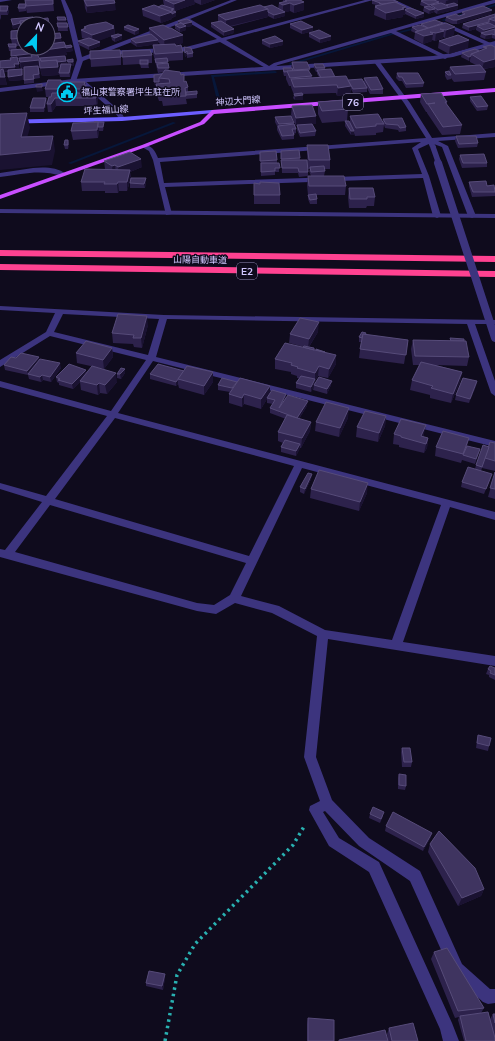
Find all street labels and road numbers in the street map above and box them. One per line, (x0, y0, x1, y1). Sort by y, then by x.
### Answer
street label: 神辺大門線 (215, 93, 262, 108)
road number: 76 (343, 94, 363, 110)
street label: 坪生福山線 (83, 103, 130, 116)
street label: 山陽自動車道 (173, 254, 227, 265)
road number: E2 (237, 263, 257, 279)

